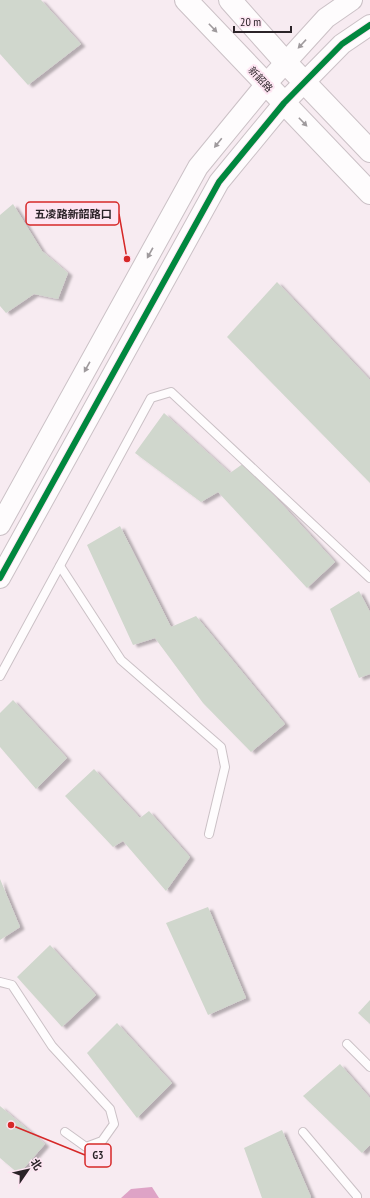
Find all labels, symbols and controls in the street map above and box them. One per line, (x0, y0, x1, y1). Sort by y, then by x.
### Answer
scale bar (234, 8, 291, 34)
text: 20 m (240, 14, 261, 29)
one-way arrow (208, 23, 218, 33)
one-way arrow (298, 39, 307, 49)
street label: 新韶路 (246, 64, 276, 95)
one-way arrow (298, 117, 307, 128)
one-way arrow (213, 137, 222, 148)
callout: 五凌路新韶路口 (26, 202, 119, 225)
text: 五凌路新韶路口 (35, 207, 112, 221)
one-way arrow (147, 247, 154, 259)
one-way arrow (84, 361, 91, 373)
callout: G3 (85, 1144, 111, 1167)
text: G3 (93, 1148, 103, 1162)
north arrow (8, 1150, 48, 1190)
text: 北 (27, 1156, 45, 1173)

